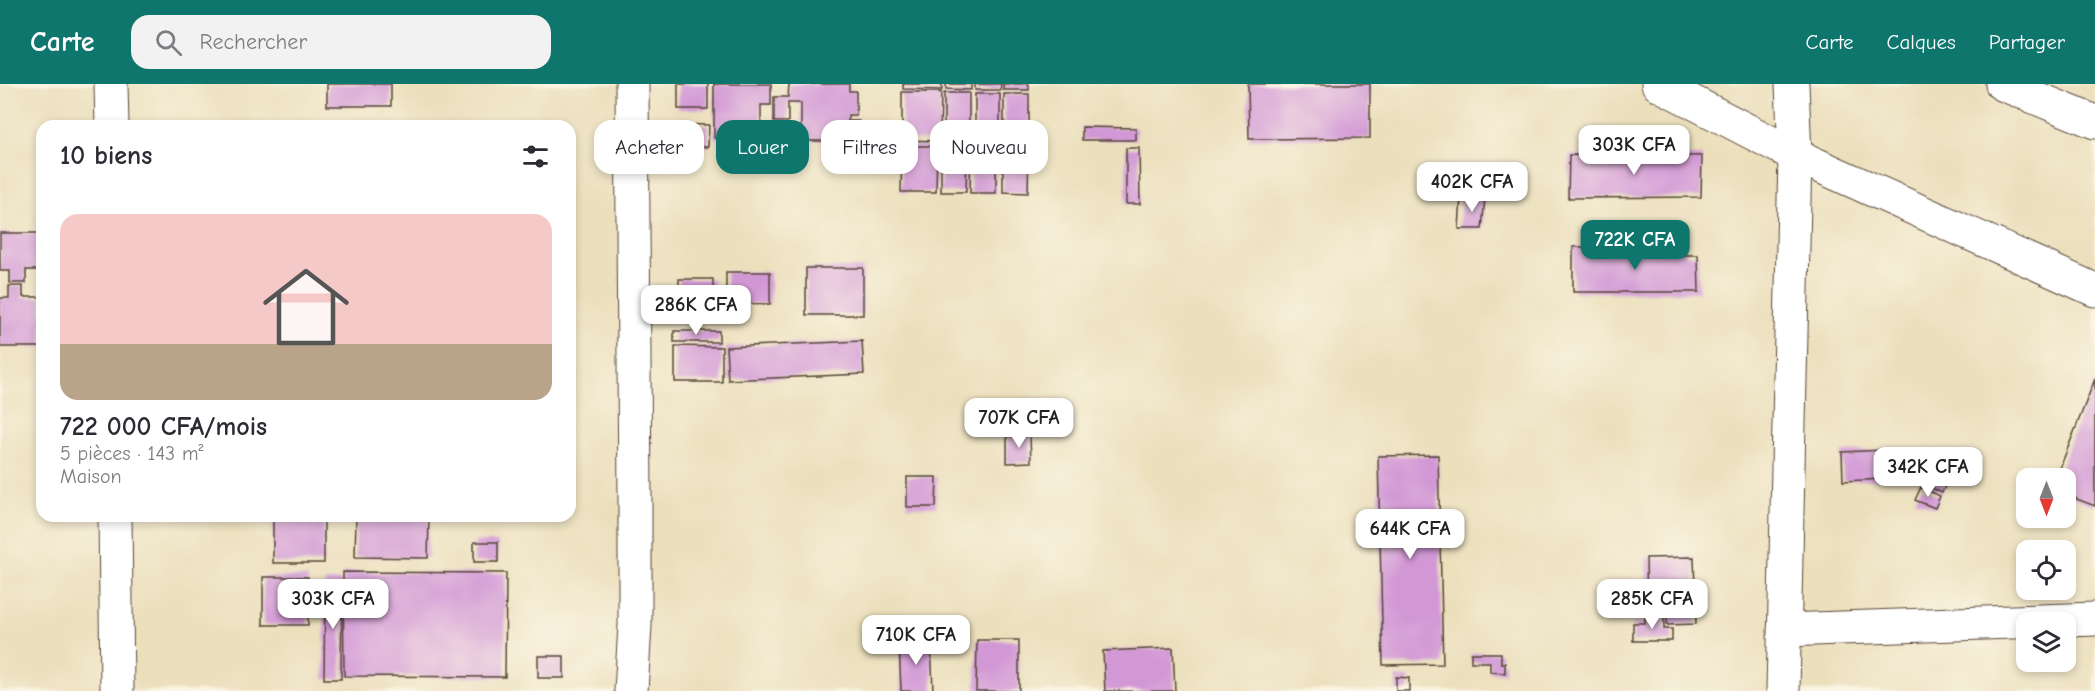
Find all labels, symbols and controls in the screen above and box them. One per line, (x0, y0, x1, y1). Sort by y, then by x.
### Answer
search box (131, 15, 551, 69)
text: Carte (30, 26, 95, 58)
icon: search (152, 26, 185, 59)
text: Rechercher (200, 29, 307, 55)
text: Carte (1806, 30, 1854, 54)
text: Calques (1887, 30, 1956, 54)
text: Partager (1989, 30, 2065, 54)
chip: Acheter (594, 120, 704, 174)
chip: Louer (716, 120, 809, 174)
chip: Filtres (821, 120, 918, 174)
chip: Nouveau (930, 120, 1048, 174)
pin: 303K CFA (1572, 125, 1696, 176)
text: 303K CFA (1593, 133, 1675, 156)
icon: filters (519, 140, 552, 173)
text: 10 biens (60, 141, 152, 171)
pin: 402K CFA (1410, 162, 1534, 213)
text: 402K CFA (1431, 170, 1513, 193)
pin: 722K CFA (1573, 220, 1697, 271)
text: 722K CFA (1595, 228, 1675, 251)
icon: home (252, 253, 360, 361)
pin: 286K CFA (634, 285, 758, 336)
text: 286K CFA (655, 293, 737, 316)
pin: 707K CFA (957, 398, 1081, 449)
text: 707K CFA (978, 406, 1060, 429)
text: 722 000 CFA/mois (60, 412, 267, 442)
text: 5 pièces · 143 m² (60, 442, 203, 465)
pin: 342K CFA (1866, 447, 1990, 498)
text: 342K CFA (1888, 455, 1968, 478)
text: Maison (60, 465, 122, 488)
north arrow (2016, 468, 2076, 528)
map controls (2016, 468, 2076, 672)
pin: 644K CFA (1348, 509, 1472, 560)
text: 644K CFA (1370, 517, 1450, 540)
button: locate (2016, 540, 2076, 600)
pin: 303K CFA (271, 579, 395, 630)
pin: 285K CFA (1590, 579, 1714, 630)
text: 303K CFA (292, 587, 374, 610)
text: 285K CFA (1611, 587, 1693, 610)
button: layers (2016, 612, 2076, 672)
pin: 710K CFA (854, 615, 978, 666)
text: 710K CFA (876, 623, 956, 646)

